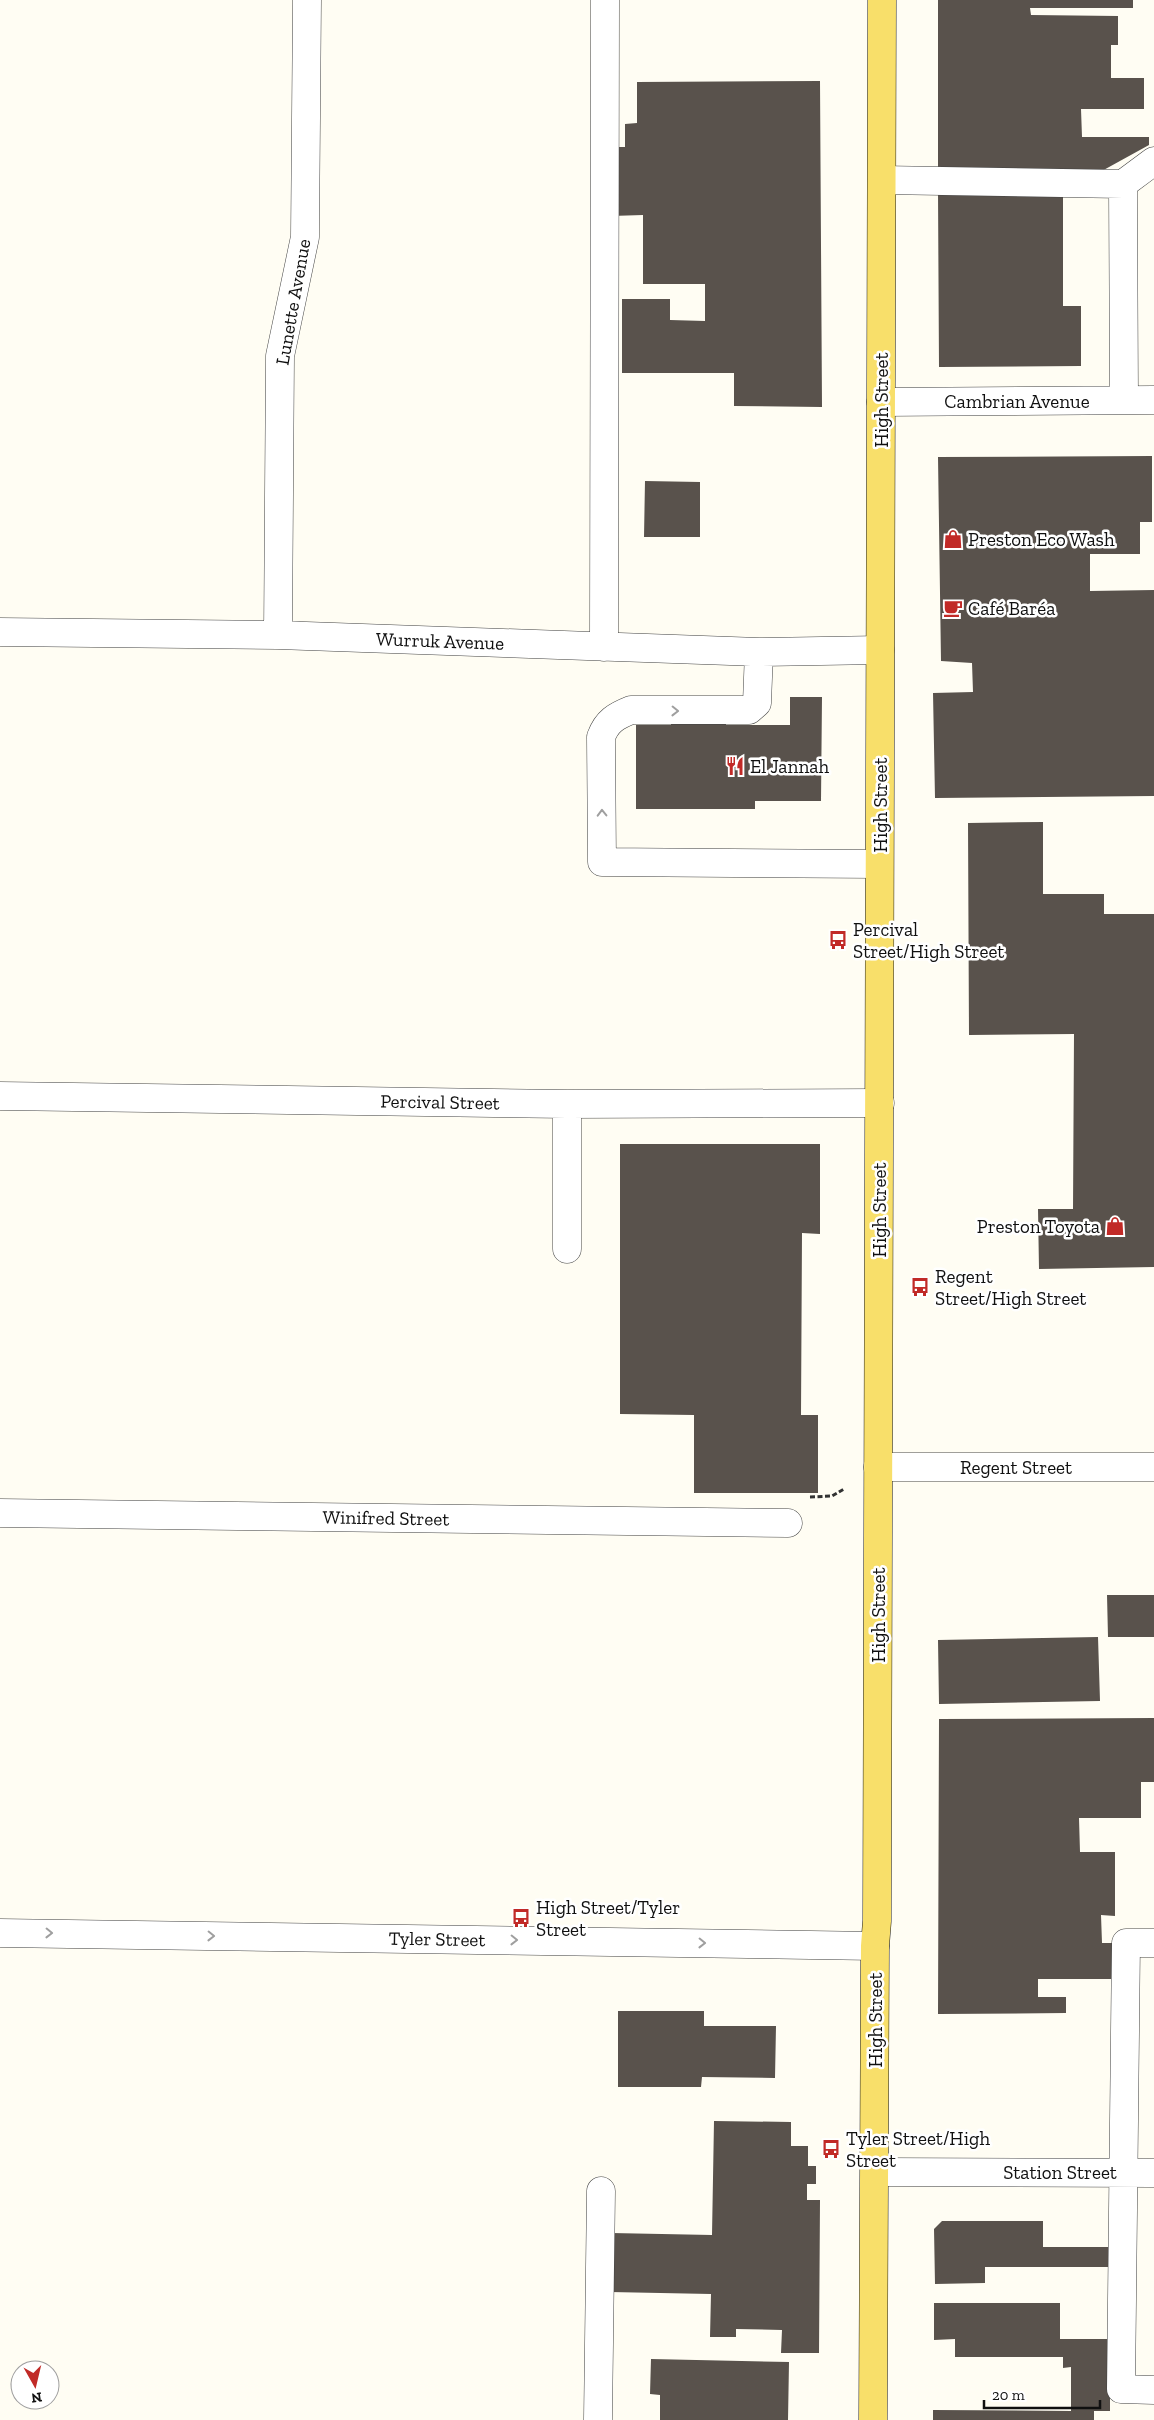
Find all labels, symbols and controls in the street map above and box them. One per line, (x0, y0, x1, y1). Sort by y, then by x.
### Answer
street label: Lunette Avenue (271, 237, 315, 367)
street label: High Street (870, 353, 893, 447)
street label: Cambrian Avenue (944, 390, 1090, 413)
shop icon: Preston Eco Wash (942, 528, 964, 550)
place label: Preston Eco Wash (968, 528, 1115, 551)
cafe icon: Café Baréa (942, 597, 964, 619)
place label: Café Baréa (968, 597, 1055, 620)
street label: Wurruk Avenue (375, 627, 505, 655)
one-way arrow (671, 705, 679, 716)
restaurant icon: El Jannah (724, 755, 746, 777)
place label: El Jannah (750, 755, 829, 778)
street label: High Street (869, 758, 892, 852)
one-way arrow (597, 809, 607, 816)
place label: Percival Street/High Street (853, 918, 1004, 963)
bus stop icon: Percival Street/High Street (827, 929, 849, 951)
street label: Percival Street (380, 1089, 500, 1115)
street label: High Street (868, 1163, 891, 1257)
place label: Preston Toyota (977, 1215, 1100, 1238)
shop icon: Preston Toyota (1104, 1215, 1126, 1237)
place label: Regent Street/High Street (935, 1265, 1086, 1310)
bus stop icon: Regent Street/High Street (909, 1276, 931, 1298)
street label: Regent Street (960, 1456, 1072, 1479)
street label: Winifred Street (322, 1505, 450, 1531)
street label: High Street (867, 1568, 890, 1662)
place label: High Street/Tyler Street (536, 1896, 680, 1941)
bus stop icon: High Street/Tyler Street (510, 1907, 532, 1929)
street label: Tyler Street (388, 1927, 486, 1951)
one-way arrow (45, 1928, 53, 1939)
one-way arrow (208, 1931, 215, 1941)
one-way arrow (510, 1935, 518, 1945)
one-way arrow (698, 1938, 706, 1948)
street label: High Street (864, 1973, 887, 2067)
place label: Tyler Street/High Street (846, 2127, 990, 2172)
bus stop icon: Tyler Street/High Street (820, 2138, 842, 2160)
street label: Station Street (1003, 2161, 1117, 2184)
north arrow (10, 2360, 60, 2410)
scale bar (984, 2378, 1100, 2410)
text: 20 m (992, 2386, 1025, 2404)
text: N (30, 2388, 43, 2407)

